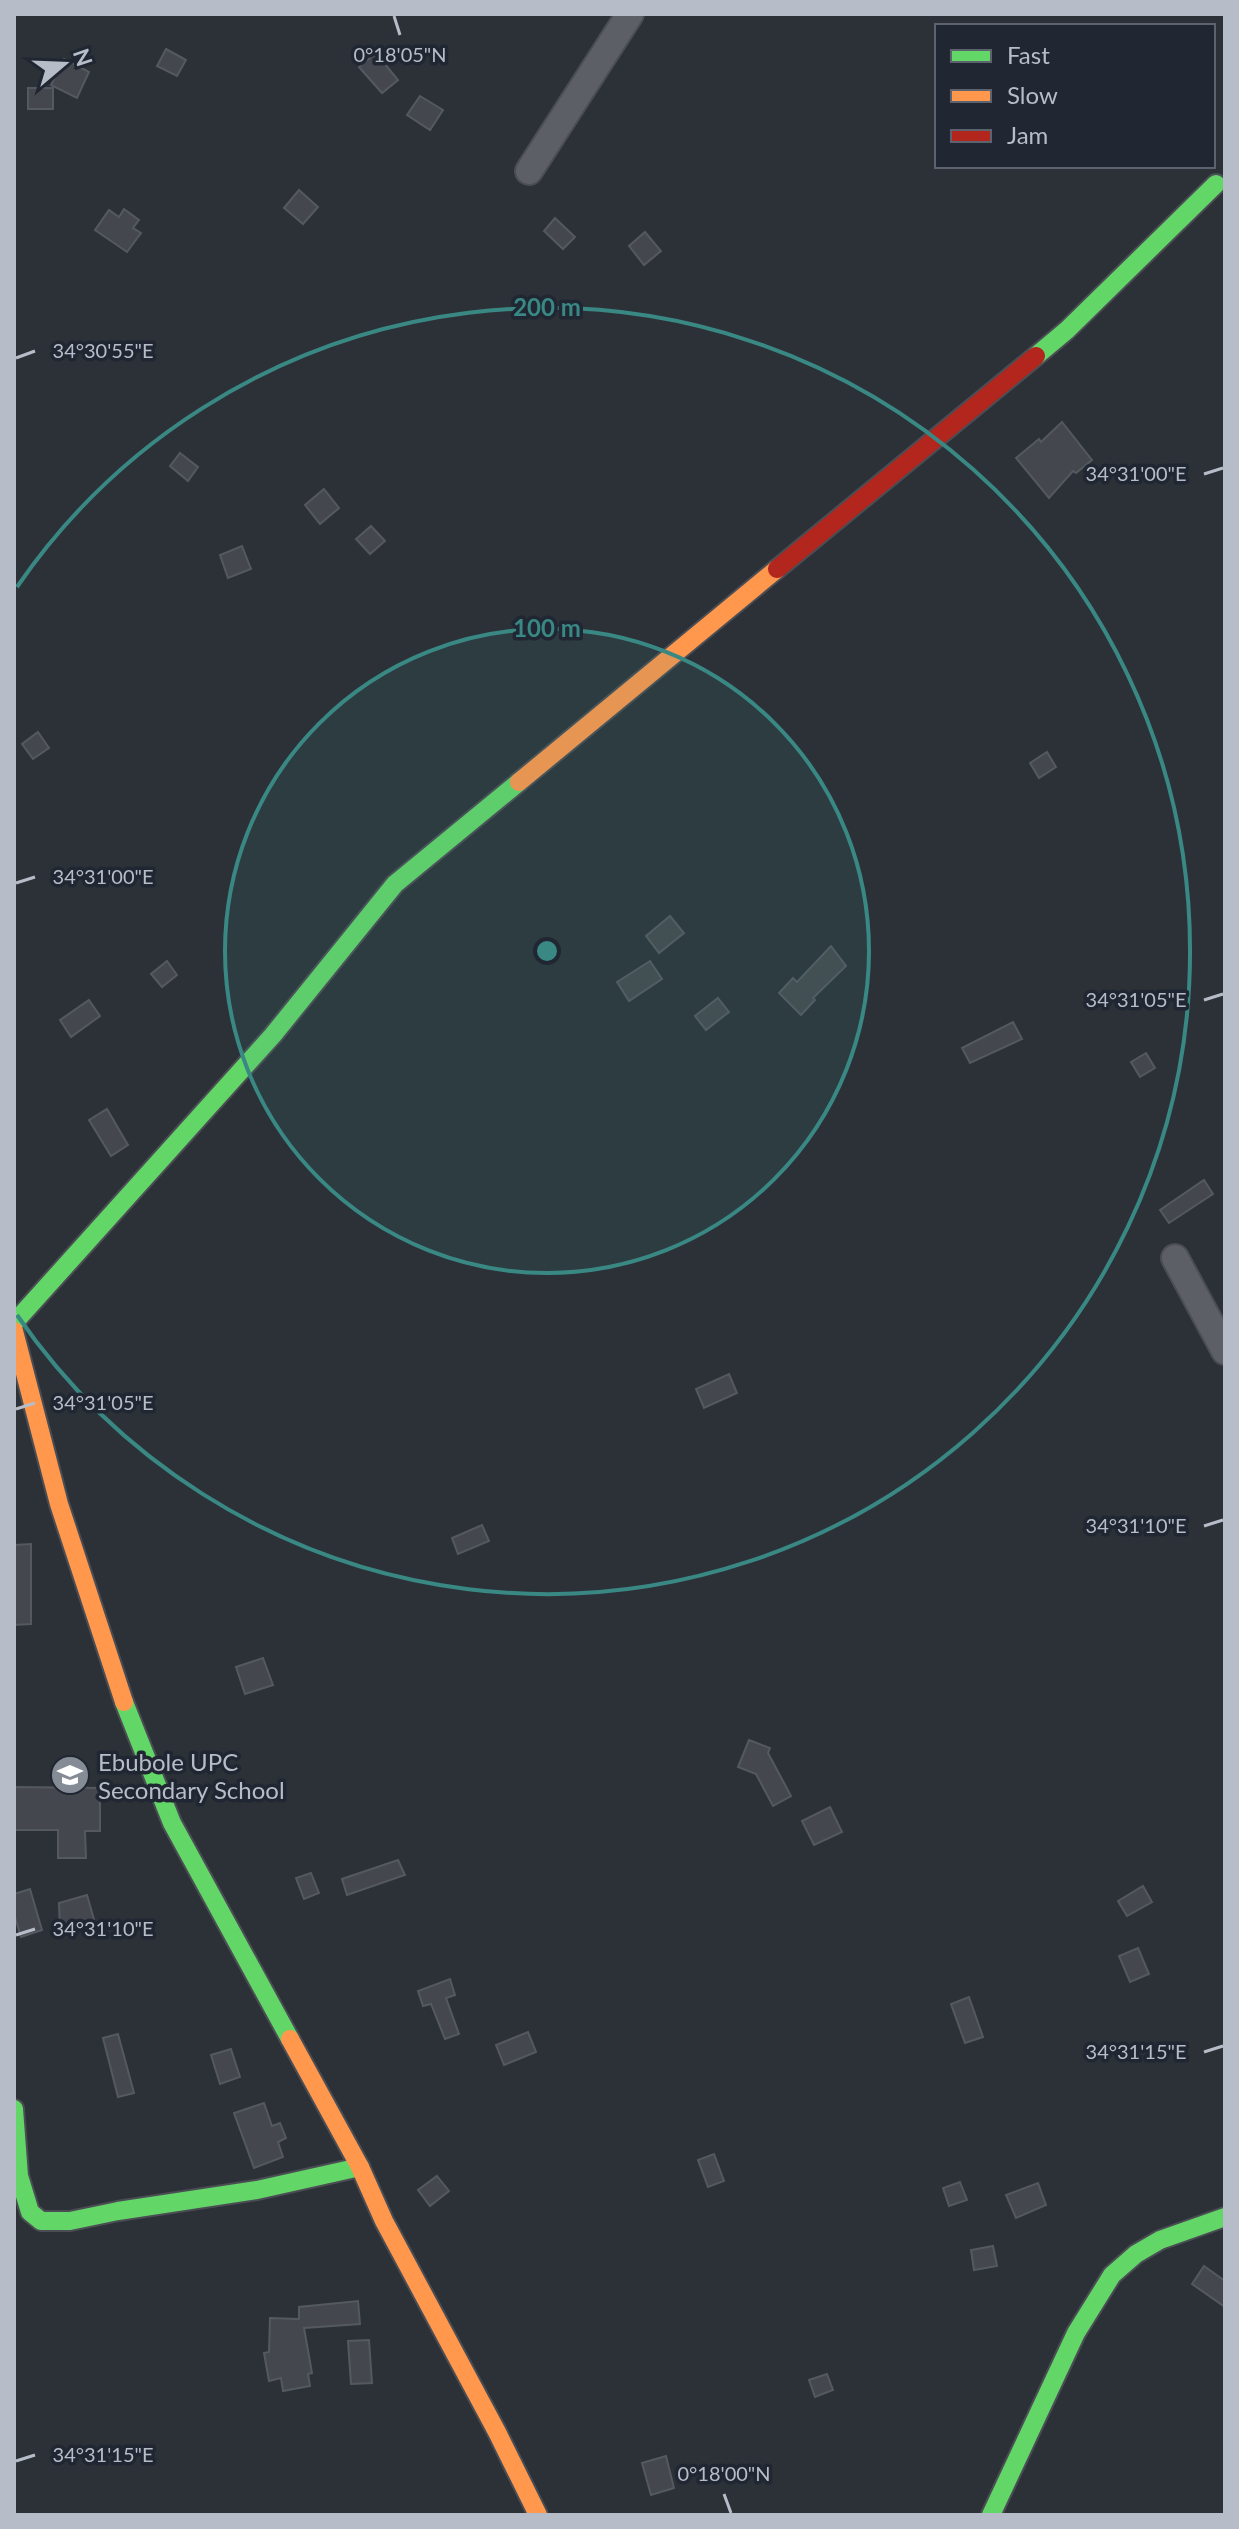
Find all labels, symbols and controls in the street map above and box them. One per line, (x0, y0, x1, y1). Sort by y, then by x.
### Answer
north arrow (24, 24, 104, 104)
legend (935, 24, 1215, 168)
text: Fast (1007, 40, 1050, 69)
text: 0°18'05"N (353, 42, 447, 66)
text: N (68, 45, 99, 70)
text: Slow (1007, 80, 1058, 109)
text: Jam (1007, 120, 1048, 149)
text: 200 m (513, 292, 581, 321)
text: 34°30'55"E (53, 338, 153, 362)
text: 34°31'00"E (1086, 461, 1186, 485)
text: 100 m (513, 613, 581, 642)
text: 34°31'00"E (53, 864, 153, 888)
centre of rings (533, 937, 561, 965)
text: 34°31'05"E (1086, 987, 1186, 1011)
text: 34°31'05"E (53, 1390, 153, 1414)
text: 34°31'10"E (1086, 1513, 1186, 1537)
place label: Ebubole UPC Secondary School (98, 1747, 285, 1804)
school or university icon: Ebubole UPC Secondary School (49, 1754, 91, 1796)
text: 34°31'10"E (53, 1916, 153, 1940)
text: 34°31'15"E (1086, 2039, 1186, 2063)
text: 34°31'15"E (53, 2442, 153, 2466)
text: 0°18'00"N (677, 2461, 771, 2485)

